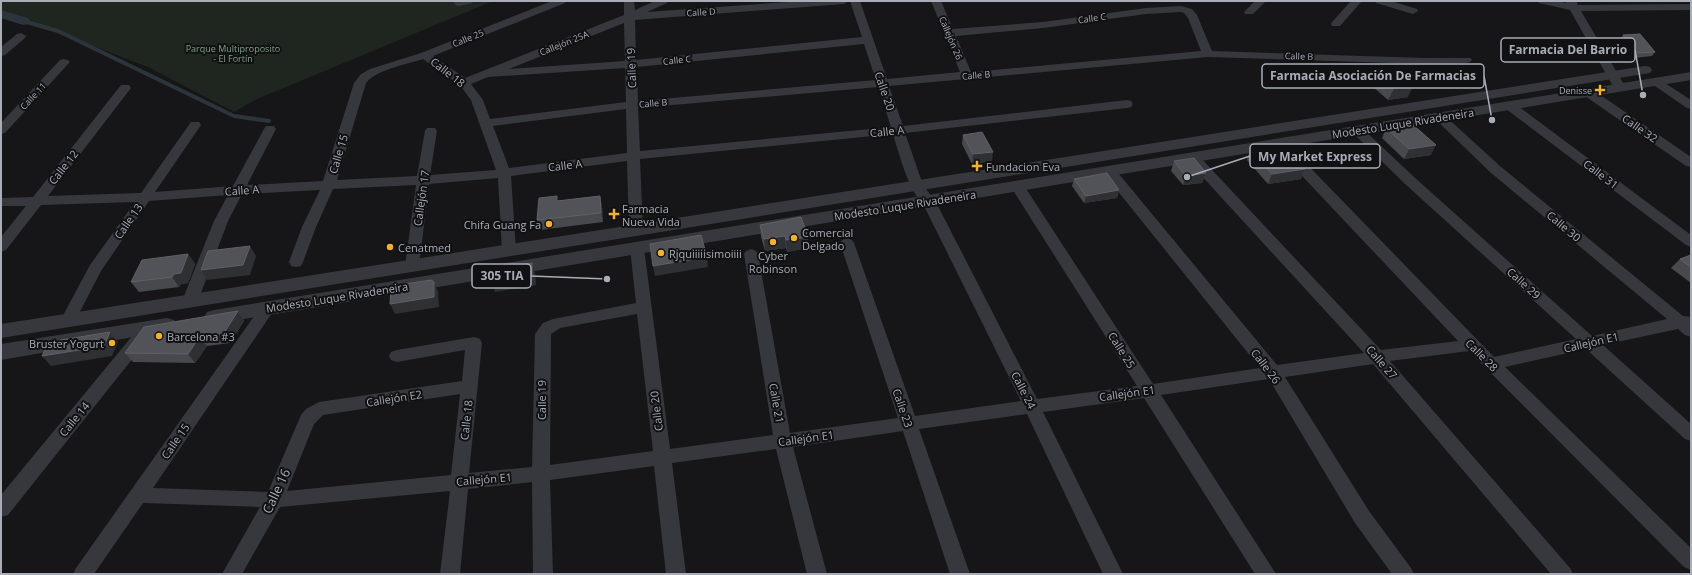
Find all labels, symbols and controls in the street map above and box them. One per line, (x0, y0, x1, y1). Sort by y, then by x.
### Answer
street label: Calle D (686, 4, 716, 20)
street label: Calle C (1077, 10, 1107, 26)
street label: Callejón 26 (936, 14, 966, 62)
street label: Calle 25 (450, 26, 486, 50)
street label: Callejón 25A (538, 27, 591, 59)
callout: Farmacia Del Barrio (1501, 38, 1635, 62)
text: Farmacia Del Barrio (1509, 41, 1627, 58)
park label: Parque Multiproposito - El Fortín (186, 42, 280, 65)
street label: Calle 19 (623, 48, 639, 88)
street label: Calle B (1285, 49, 1314, 63)
street label: Calle C (662, 52, 692, 68)
street label: Calle 18 (428, 54, 468, 90)
callout: Farmacia Asociación De Farmacias (1262, 64, 1484, 88)
street label: Calle B (961, 67, 991, 83)
text: Farmacia Asociación De Farmacias (1270, 67, 1476, 84)
street label: Calle 20 (871, 70, 899, 112)
street label: Calle 11 (17, 80, 49, 112)
place label: Denisse (1559, 84, 1592, 97)
marker: Denisse (1595, 85, 1605, 95)
street label: Calle B (638, 95, 668, 111)
street label: Modesto Luque Rivadeneira (1331, 104, 1475, 142)
street label: Calle 32 (1619, 110, 1661, 146)
street label: Calle A (869, 122, 905, 140)
street label: Calle 15 (325, 133, 351, 175)
callout: My Market Express (1250, 144, 1380, 168)
street label: Calle 12 (45, 147, 81, 187)
text: My Market Express (1258, 148, 1372, 165)
street label: Calle A (547, 155, 583, 175)
street label: Calle 31 (1580, 156, 1622, 192)
place label: Fundacion Eva (986, 159, 1060, 174)
marker: Fundacion Eva (971, 160, 983, 172)
street label: Callejón 17 (410, 169, 432, 227)
street label: Calle A (224, 181, 260, 199)
street label: Modesto Luque Rivadeneira (833, 186, 977, 224)
street label: Calle 13 (110, 200, 146, 242)
place label: Farmacia Nueva Vida (622, 201, 680, 229)
street label: Calle 30 (1544, 207, 1584, 245)
marker: Farmacia Nueva Vida (609, 209, 619, 219)
place label: Chifa Guang Fa (464, 217, 541, 232)
marker: Chifa Guang Fa (544, 219, 554, 229)
place label: Comercial Delgado (802, 225, 853, 253)
marker: Comercial Delgado (789, 233, 799, 243)
marker: Cyber Robinson (768, 237, 778, 247)
place label: Cenatmed (398, 240, 451, 255)
marker: Cenatmed (385, 242, 395, 252)
place label: Rjquiiiiisimoiiii (669, 246, 742, 261)
marker: Rjquiiiiisimoiiii (656, 248, 666, 258)
place label: Cyber Robinson (749, 248, 797, 276)
callout: 305 TIA (472, 264, 531, 288)
street label: Calle 29 (1504, 264, 1544, 302)
text: 305 TIA (481, 267, 524, 284)
street label: Modesto Luque Rivadeneira (265, 278, 409, 316)
street label: Callejón E1 (1562, 328, 1620, 356)
place label: Barcelona #3 (167, 329, 235, 344)
street label: Calle 25 (1105, 329, 1139, 371)
marker: Barcelona #3 (154, 331, 164, 341)
street label: Calle 28 (1462, 335, 1502, 375)
place label: Bruster Yogurt (29, 336, 104, 351)
marker: Bruster Yogurt (107, 338, 117, 348)
street label: Calle 27 (1363, 342, 1401, 382)
street label: Calle 26 (1248, 345, 1284, 387)
street label: Calle 24 (1008, 369, 1040, 412)
street label: Calle 19 (534, 380, 549, 420)
street label: Calle 21 (766, 382, 788, 424)
street label: Callejón E1 (1098, 382, 1156, 404)
street label: Callejón E2 (365, 386, 423, 410)
street label: Calle 23 (889, 387, 917, 429)
street label: Calle 20 (646, 390, 666, 432)
street label: Calle 14 (56, 398, 93, 439)
street label: Calle 18 (456, 399, 476, 441)
street label: Calle 15 (157, 420, 193, 462)
street label: Callejón E1 (777, 427, 835, 449)
street label: Calle 16 (258, 466, 294, 516)
street label: Callejón E1 (455, 469, 513, 489)

